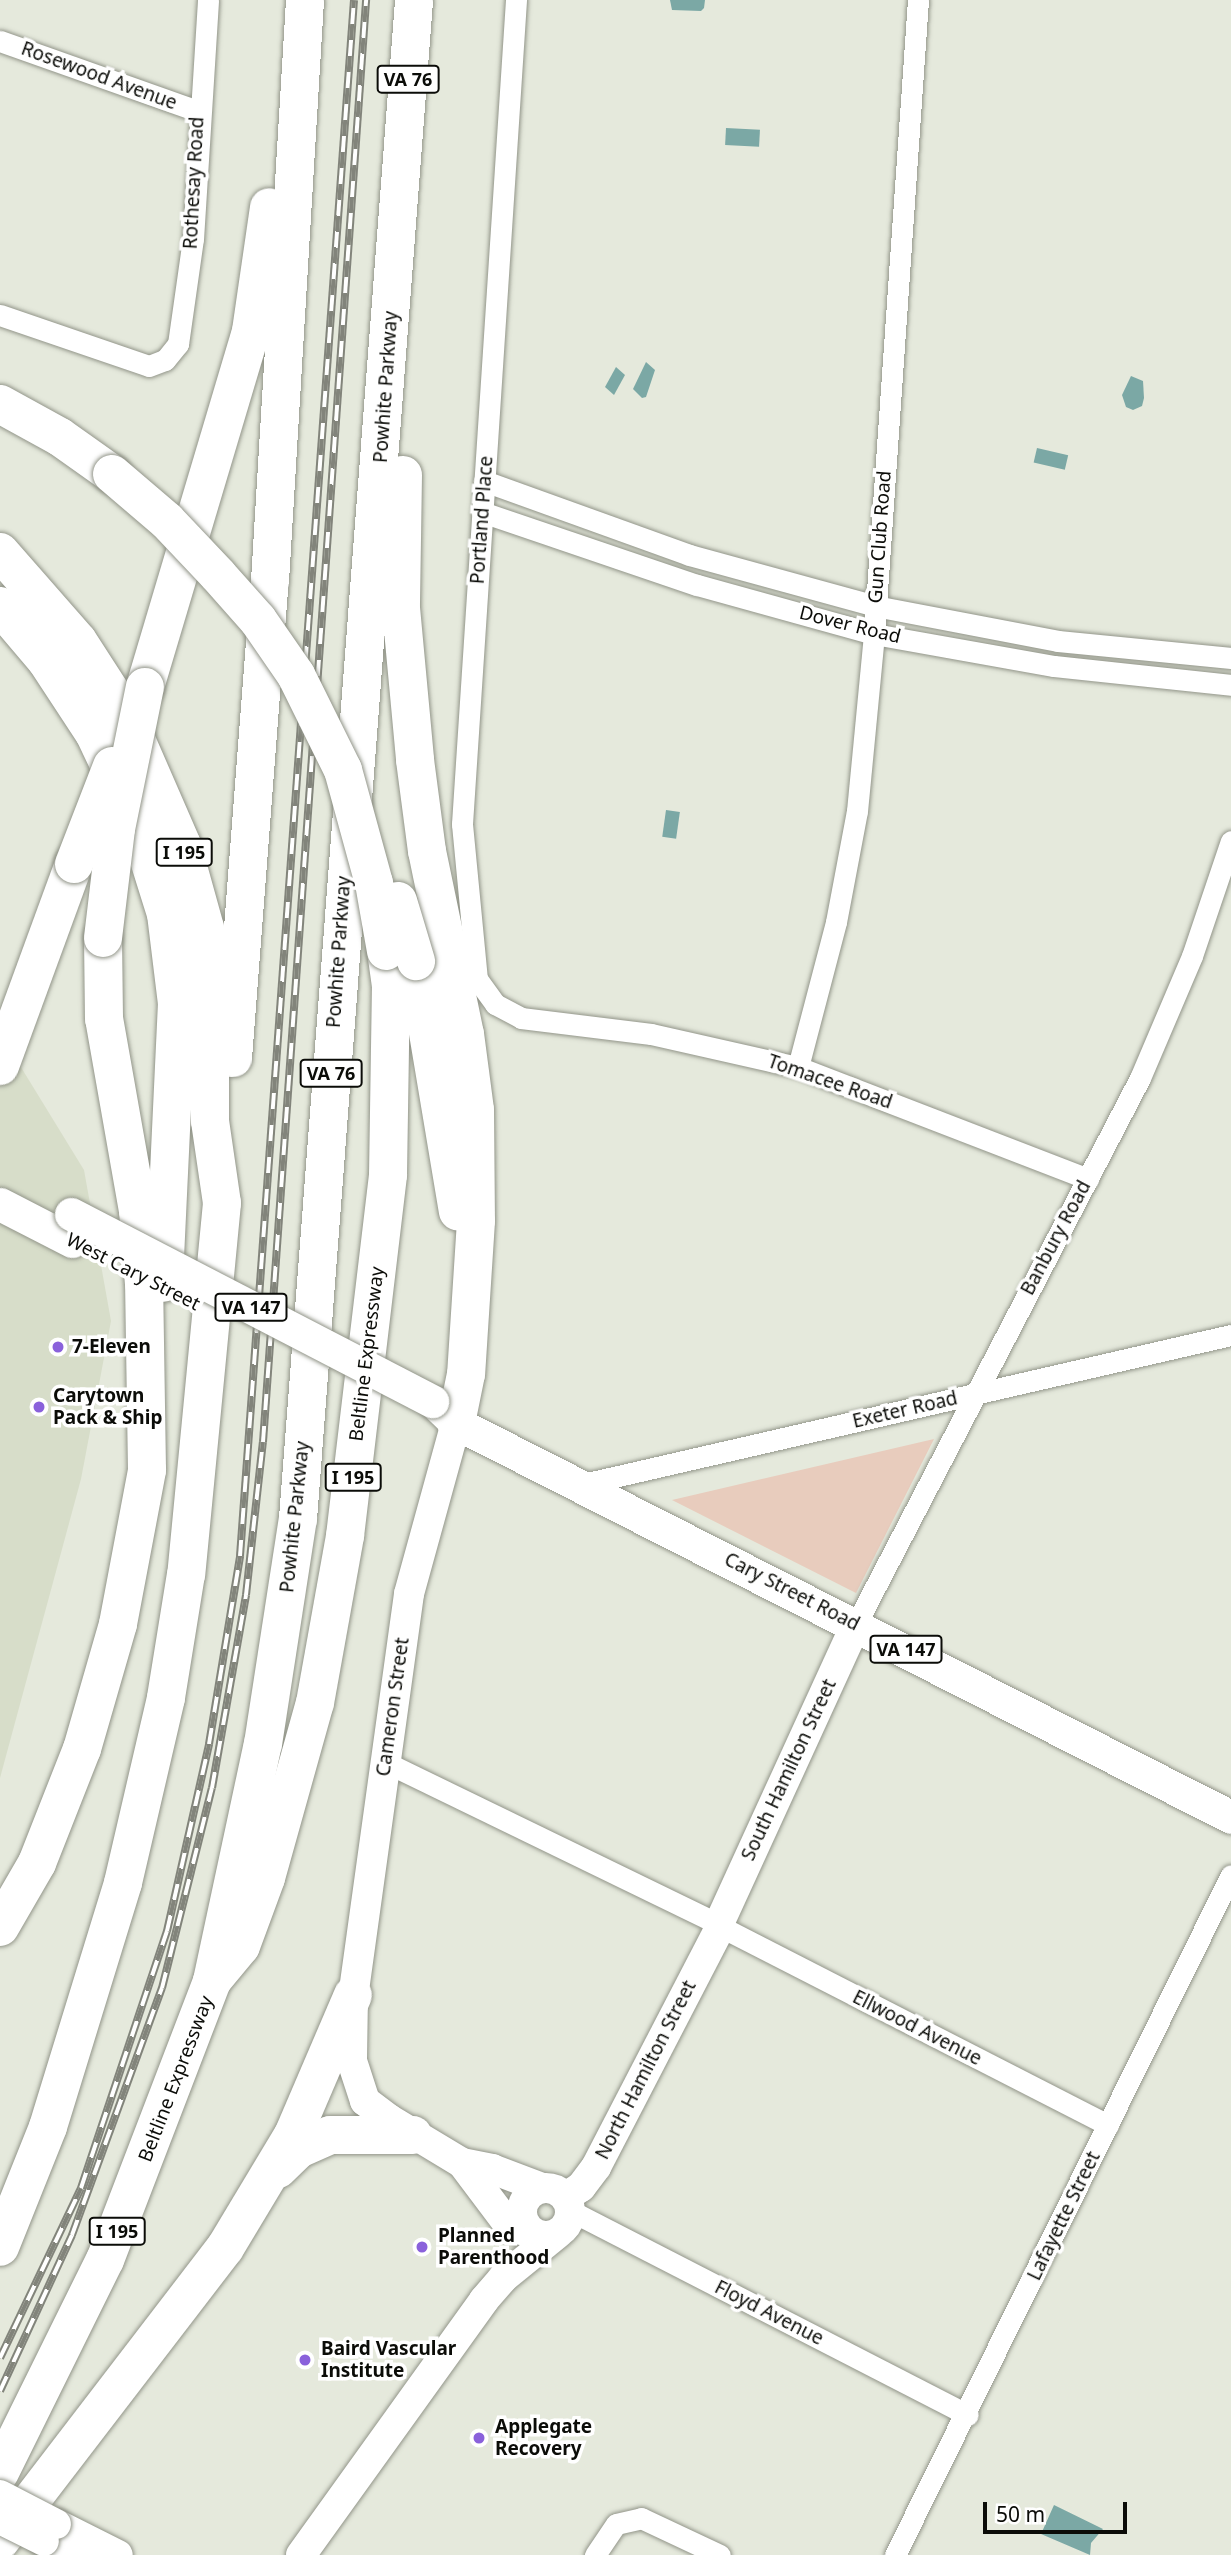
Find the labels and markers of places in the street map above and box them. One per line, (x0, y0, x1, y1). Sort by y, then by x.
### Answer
place label: 7-Eleven (72, 1336, 151, 1358)
marker: 7-Eleven (50, 1339, 66, 1355)
place label: Carytown Pack & Ship (53, 1385, 162, 1429)
marker: Carytown Pack & Ship (31, 1399, 47, 1415)
place label: Planned Parenthood (438, 2225, 549, 2269)
marker: Planned Parenthood (412, 2237, 432, 2257)
place label: Baird Vascular Institute (321, 2338, 456, 2382)
marker: Baird Vascular Institute (295, 2350, 315, 2370)
place label: Applegate Recovery (495, 2416, 592, 2460)
marker: Applegate Recovery (469, 2428, 489, 2448)

